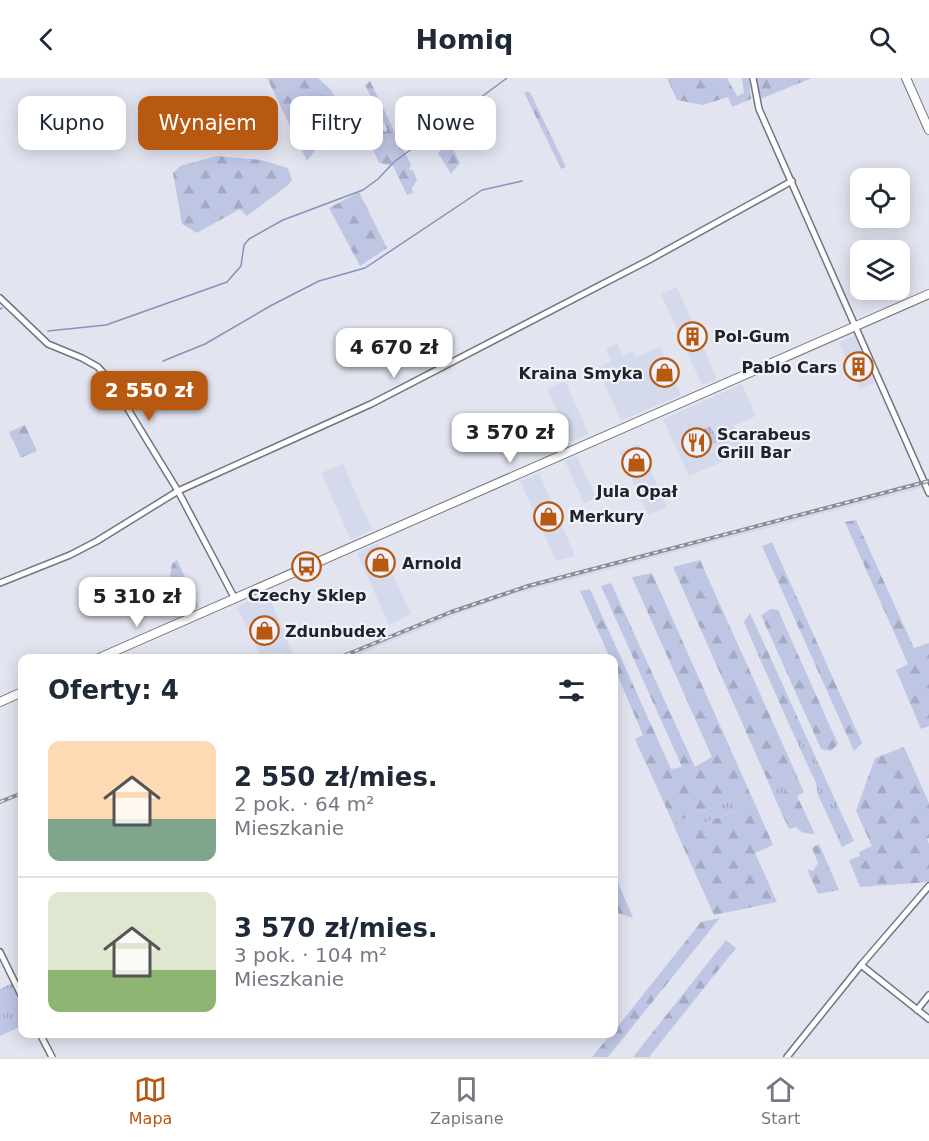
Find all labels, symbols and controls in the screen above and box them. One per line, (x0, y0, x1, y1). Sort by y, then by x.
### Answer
icon: back (30, 23, 63, 56)
icon: search (866, 23, 899, 56)
text: Homiq (416, 24, 513, 55)
chip: Kupno (18, 96, 126, 150)
chip: Wynajem (138, 96, 278, 150)
chip: Filtry (290, 96, 383, 150)
chip: Nowe (395, 96, 496, 150)
map controls (850, 168, 910, 300)
button: locate (850, 168, 910, 228)
button: layers (850, 240, 910, 300)
building icon: Pol-Gum (677, 320, 709, 352)
place label: Pol-Gum (714, 327, 790, 346)
pin: 4 670 zł (332, 328, 456, 379)
text: 4 670 zł (350, 335, 438, 359)
building icon: Pablo Cars (842, 351, 874, 383)
shop icon: Kraina Smyka (648, 357, 680, 389)
place label: Pablo Cars (741, 358, 837, 377)
place label: Kraina Smyka (519, 364, 643, 383)
pin: 2 550 zł (87, 371, 211, 422)
text: 2 550 zł (105, 378, 193, 402)
pin: 3 570 zł (448, 413, 572, 464)
text: 3 570 zł (466, 420, 554, 444)
place label: Scarabeus Grill Bar (717, 425, 811, 462)
restaurant icon: Scarabeus Grill Bar (680, 427, 712, 459)
shop icon: Jula Opał (621, 447, 653, 479)
place label: Jula Opał (596, 482, 679, 501)
shop icon: Merkury (532, 500, 564, 532)
place label: Merkury (569, 507, 645, 526)
shop icon: Arnold (365, 547, 397, 579)
bus stop icon: Czechy Sklep (291, 551, 323, 583)
place label: Arnold (402, 554, 462, 573)
pin: 5 310 zł (75, 577, 199, 628)
text: 5 310 zł (93, 584, 181, 608)
place label: Czechy Sklep (248, 586, 366, 605)
shop icon: Zdunbudex (248, 615, 280, 647)
place label: Zdunbudex (285, 622, 387, 641)
icon: filters (555, 674, 588, 707)
text: Oferty: 4 (48, 675, 179, 705)
text: 2 550 zł/mies. (234, 762, 438, 792)
icon: home (96, 765, 168, 837)
text: 2 pok. · 64 m² (234, 792, 374, 816)
text: Mieszkanie (234, 816, 344, 840)
text: 3 570 zł/mies. (234, 913, 438, 943)
icon: home (96, 916, 168, 988)
text: 3 pok. · 104 m² (234, 943, 387, 967)
text: Mieszkanie (234, 967, 344, 991)
tab: Mapa (129, 1073, 172, 1128)
tab: Zapisane (430, 1073, 503, 1128)
tab: Start (761, 1073, 800, 1128)

